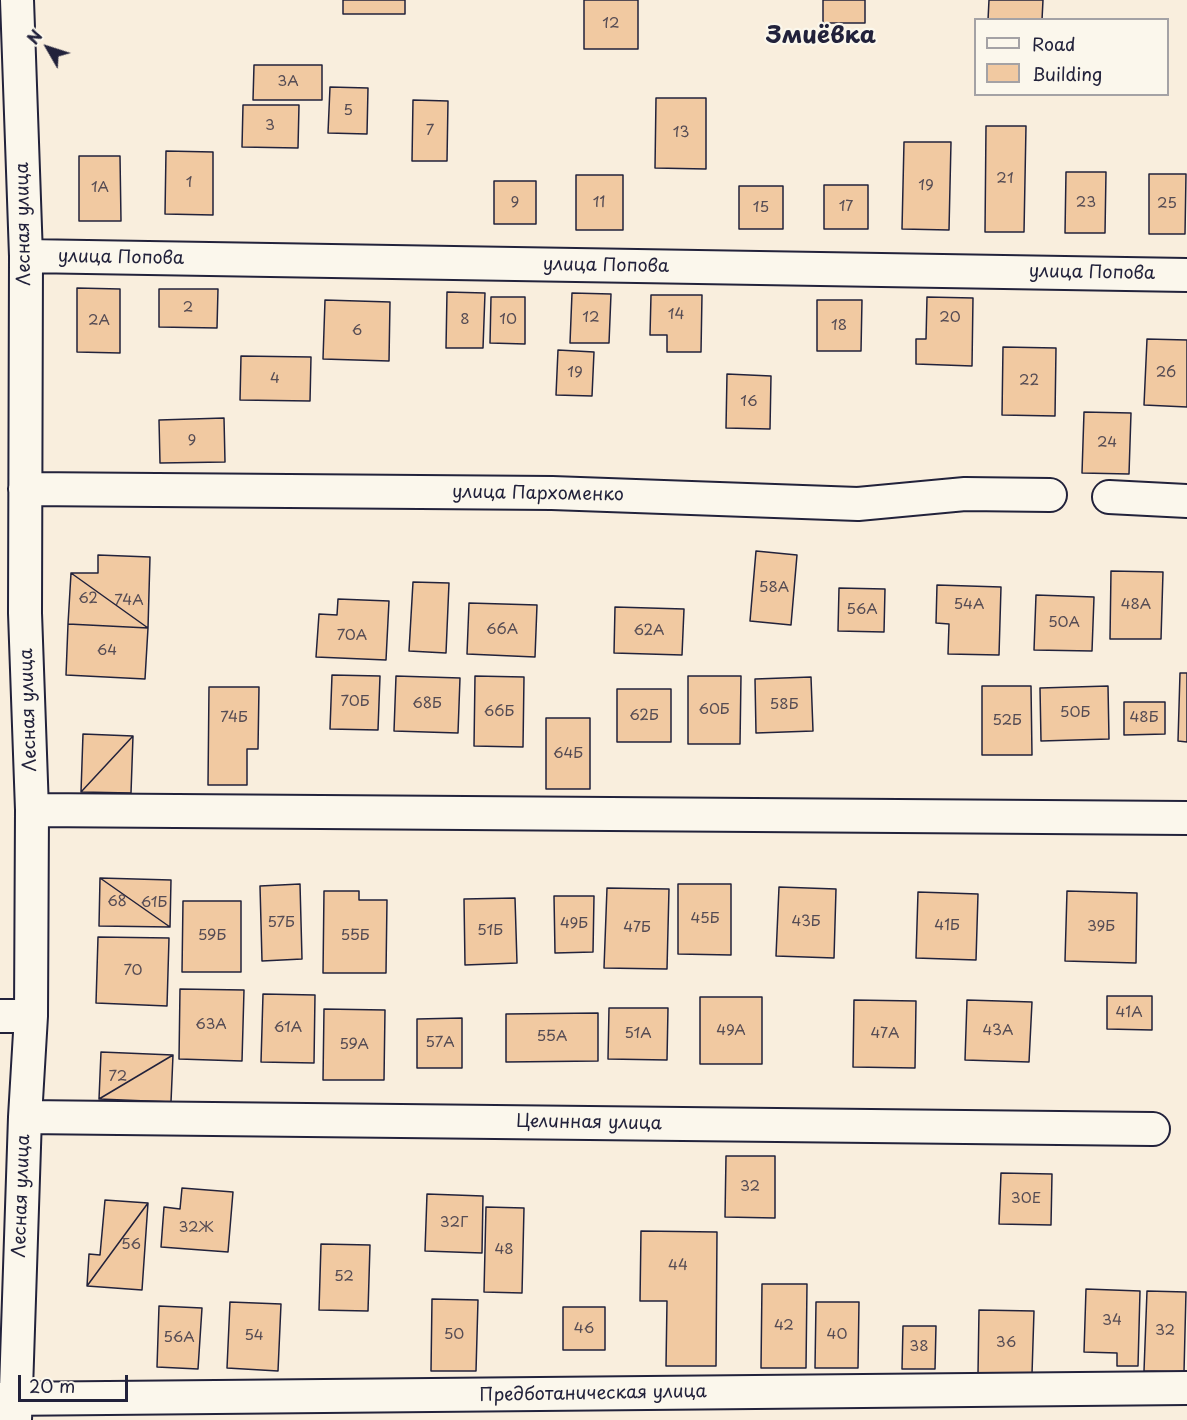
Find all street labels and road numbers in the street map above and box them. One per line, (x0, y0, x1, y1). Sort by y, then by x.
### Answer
street label: Лесная улица (12, 162, 36, 286)
street label: улица Попова (58, 246, 184, 270)
street label: улица Попова (543, 254, 669, 278)
street label: улица Попова (1029, 261, 1155, 285)
street label: улица Пархоменко (452, 482, 624, 506)
street label: Лесная улица (16, 648, 42, 772)
street label: Целинная улица (516, 1111, 662, 1135)
street label: Лесная улица (9, 1134, 35, 1258)
street label: Предботаническая улица (479, 1381, 707, 1407)

